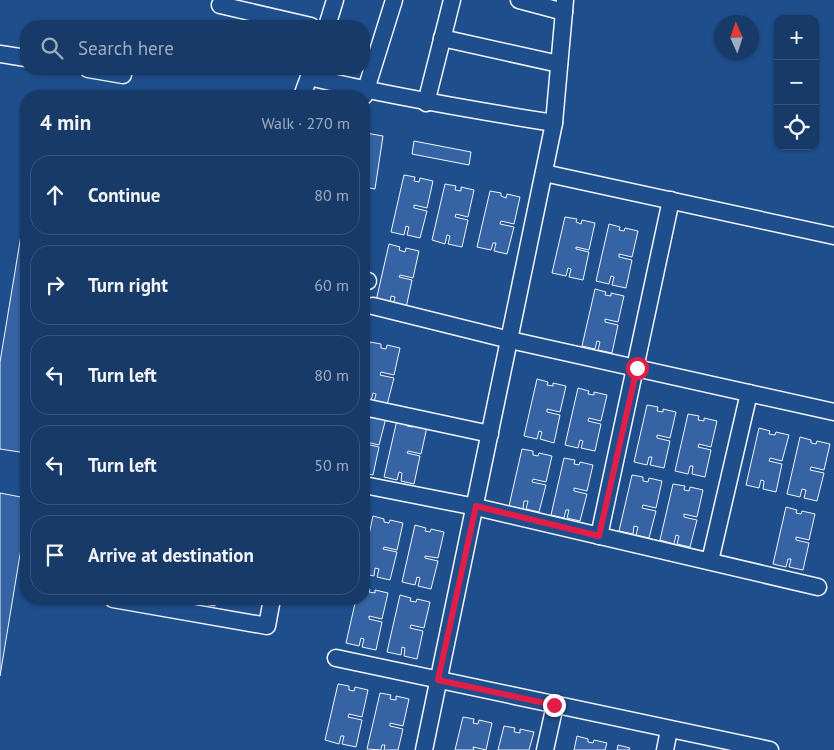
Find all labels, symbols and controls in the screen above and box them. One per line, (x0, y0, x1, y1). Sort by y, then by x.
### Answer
north arrow (714, 15, 759, 60)
map controls (774, 15, 819, 150)
button: + (774, 15, 819, 60)
search box (20, 20, 370, 75)
icon: search (38, 34, 66, 62)
text: Search here (78, 36, 174, 60)
button: − (774, 60, 819, 105)
button: locate (774, 105, 819, 150)
text: 4 min (40, 109, 91, 136)
text: Walk · 270 m (261, 113, 350, 133)
icon: ahead (41, 181, 69, 209)
text: Continue (88, 183, 160, 207)
text: 80 m (314, 185, 349, 205)
icon: right (41, 271, 69, 299)
text: Turn right (88, 273, 168, 297)
text: 60 m (314, 275, 349, 295)
route start (626, 357, 649, 380)
icon: left (41, 361, 69, 389)
text: Turn left (88, 363, 157, 387)
text: 80 m (314, 365, 349, 385)
icon: left (41, 451, 69, 479)
text: Turn left (88, 453, 157, 477)
text: 50 m (314, 455, 349, 475)
icon: arrive (41, 541, 69, 569)
text: Arrive at destination (88, 543, 254, 567)
route end (543, 694, 566, 717)

